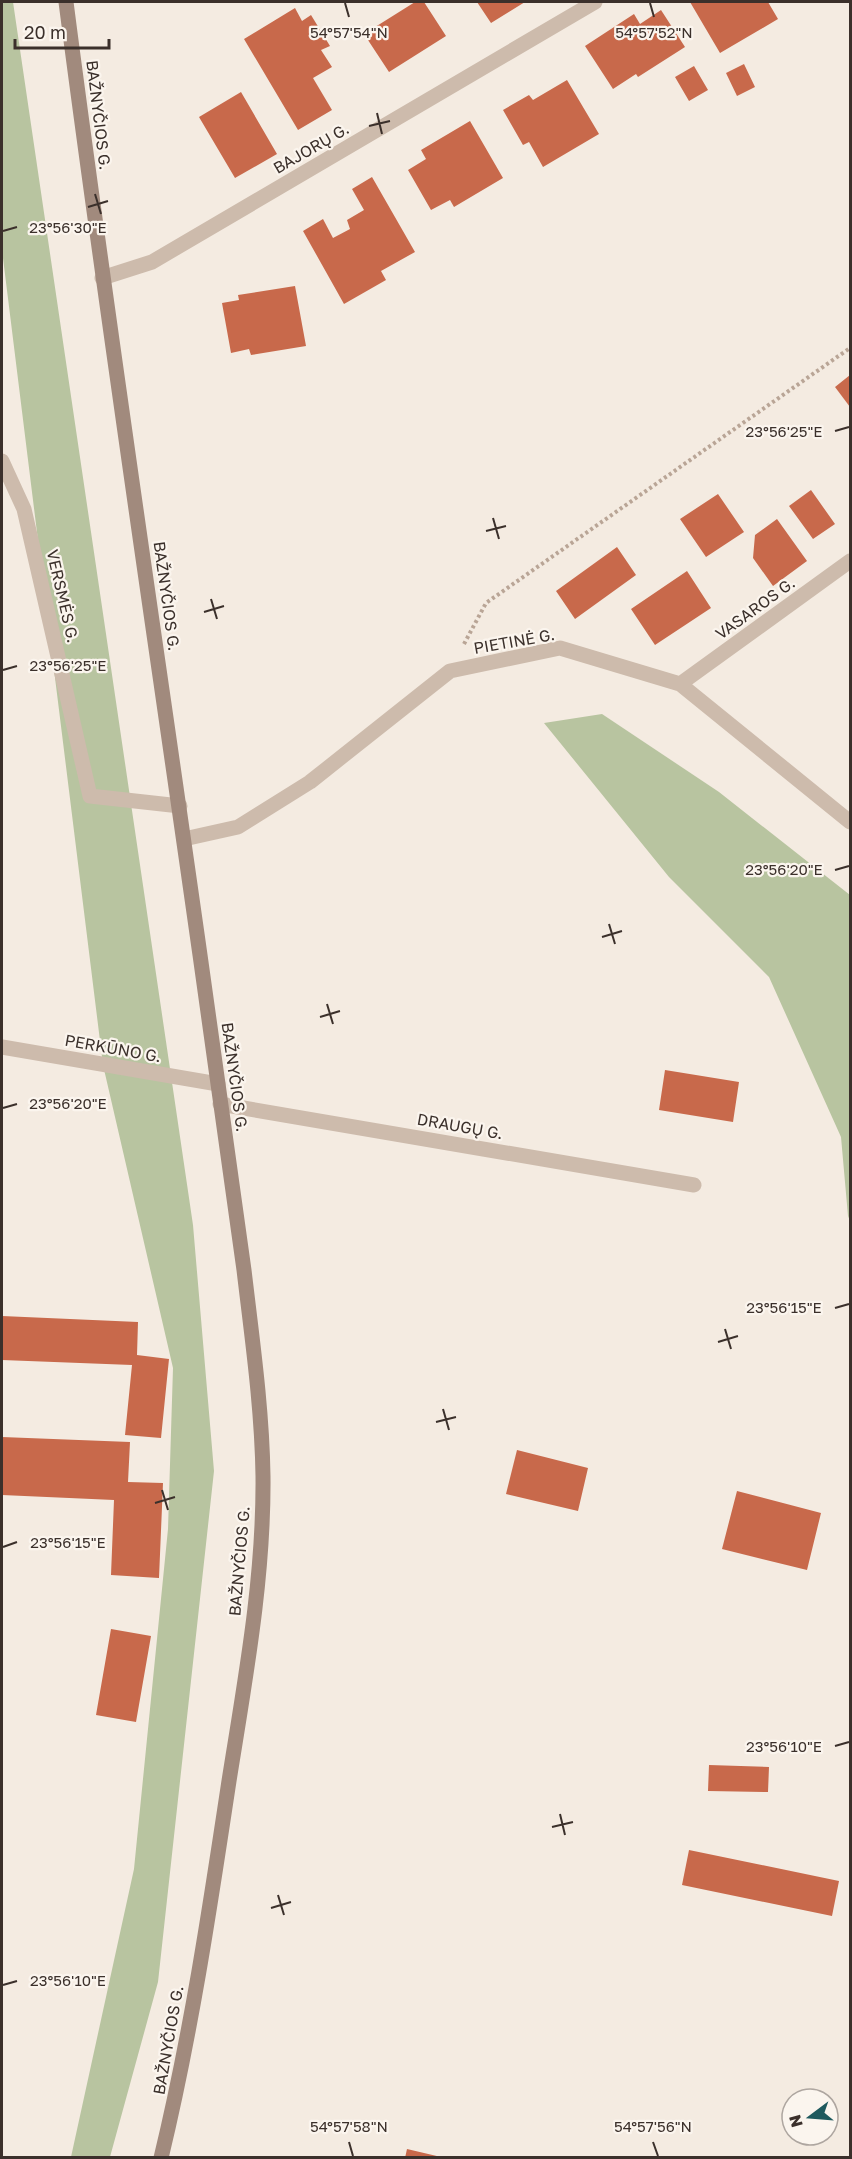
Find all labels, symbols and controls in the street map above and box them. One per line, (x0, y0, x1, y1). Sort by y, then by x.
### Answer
scale bar (15, 12, 110, 50)
text: 20 m (24, 21, 66, 43)
text: 54°57'54"N (310, 23, 388, 41)
text: 54°57'52"N (615, 23, 693, 41)
street label: BAŽNYČIOS G. (82, 59, 116, 171)
street label: BAJORŲ G. (270, 118, 352, 178)
text: 23°56'30"E (29, 218, 107, 236)
text: 23°56'25"E (746, 422, 822, 440)
street label: BAŽNYČIOS G. (149, 540, 185, 652)
street label: VERSMĖS G. (43, 547, 83, 645)
street label: VASAROS G. (711, 572, 799, 644)
street label: PIETINĖ G. (472, 624, 556, 658)
text: 23°56'25"E (30, 656, 106, 674)
text: 23°56'20"E (745, 860, 823, 878)
street label: BAŽNYČIOS G. (217, 1021, 253, 1133)
street label: PERKŪNO G. (63, 1030, 163, 1066)
text: 23°56'20"E (29, 1094, 107, 1112)
street label: DRAUGŲ G. (416, 1109, 504, 1143)
text: 23°56'15"E (746, 1298, 822, 1316)
street label: BAŽNYČIOS G. (224, 1505, 254, 1617)
text: 23°56'15"E (30, 1533, 106, 1551)
text: 23°56'10"E (746, 1737, 822, 1755)
text: 23°56'10"E (30, 1971, 106, 1989)
street label: BAŽNYČIOS G. (149, 1984, 187, 2096)
north arrow (780, 2087, 840, 2147)
text: N (784, 2113, 807, 2130)
text: 54°57'58"N (310, 2117, 388, 2135)
text: 54°57'56"N (614, 2117, 692, 2135)

